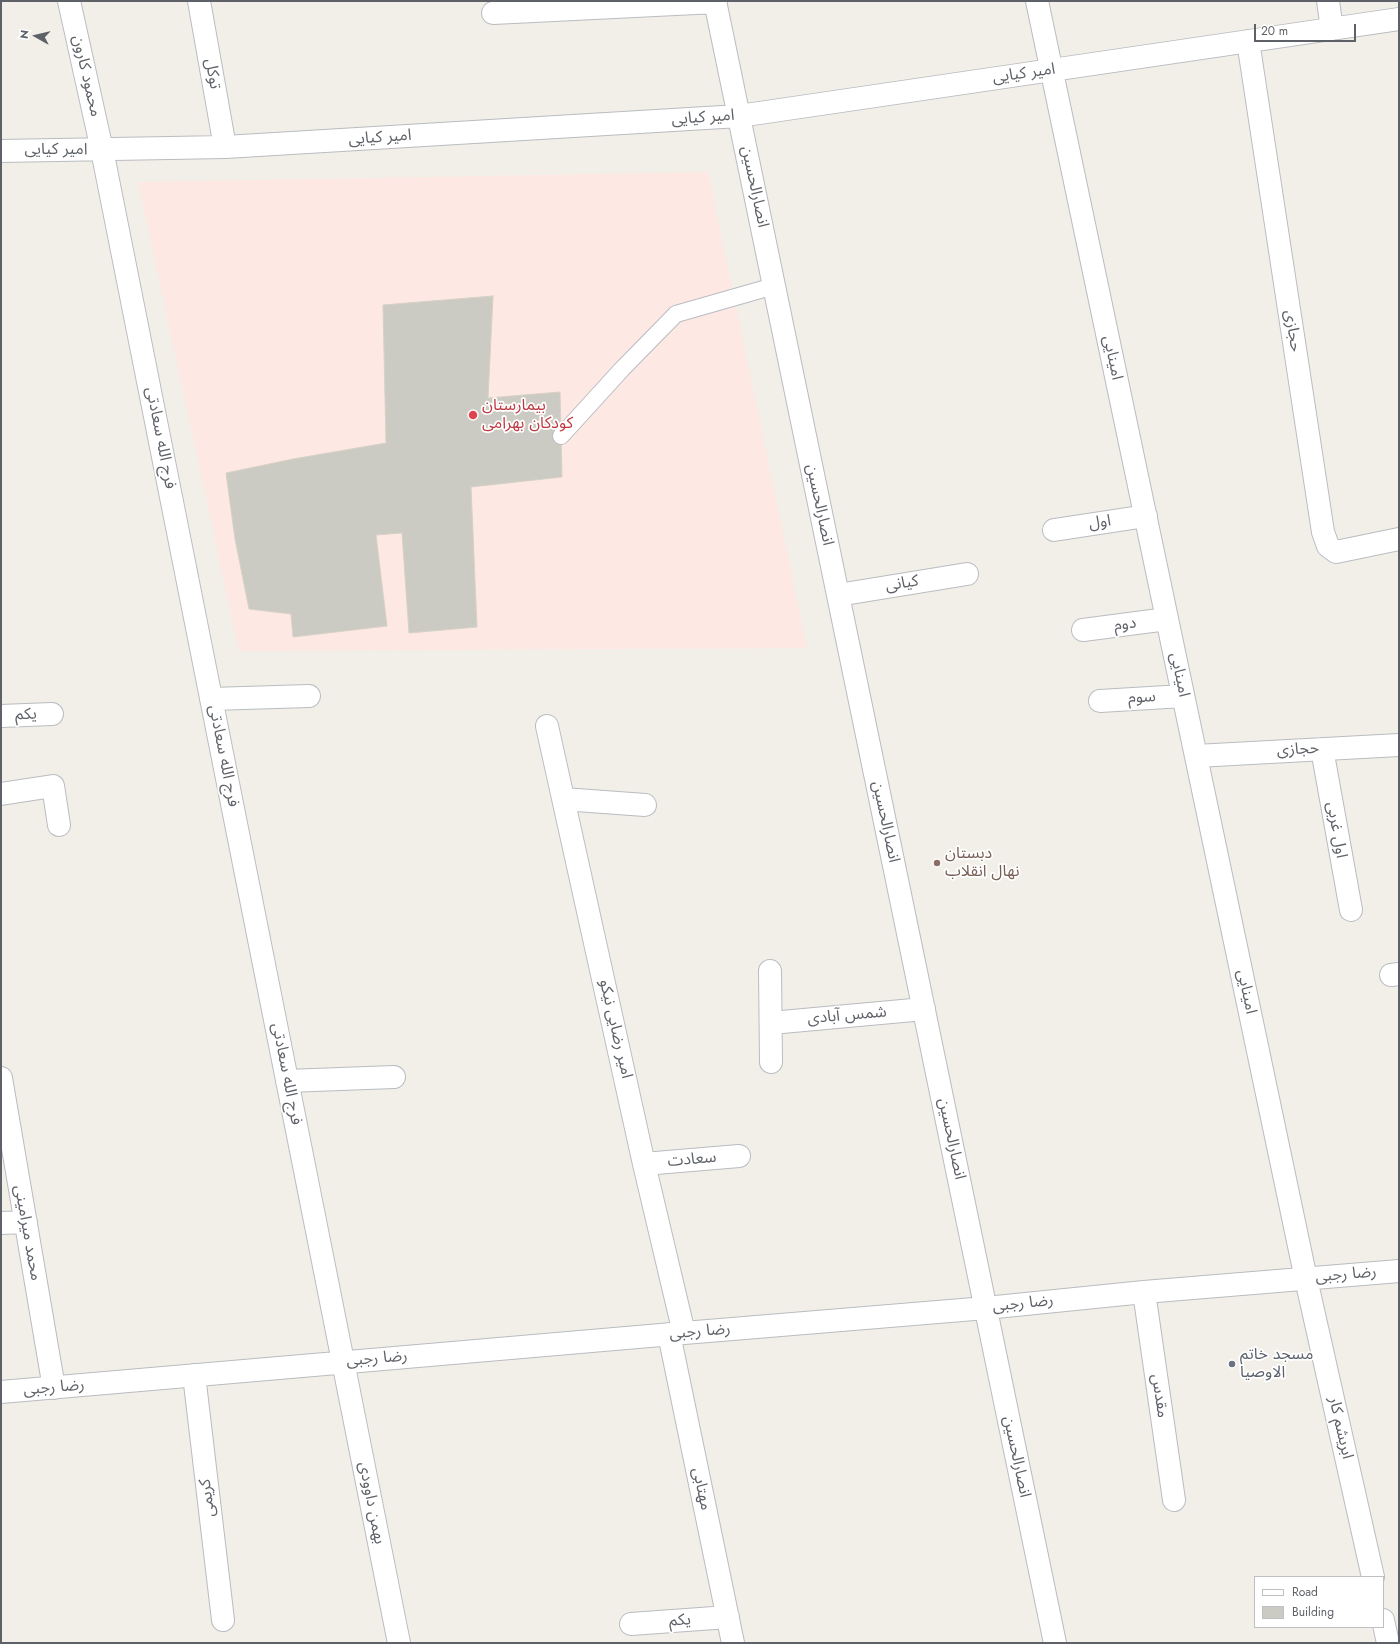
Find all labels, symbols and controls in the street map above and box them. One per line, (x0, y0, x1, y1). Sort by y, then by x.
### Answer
north arrow (16, 16, 56, 56)
scale bar (1256, 16, 1358, 42)
text: 20 m (1261, 22, 1288, 40)
text: N (16, 29, 33, 40)
street label: محمود کارون (67, 33, 105, 119)
street label: توکل (200, 57, 224, 91)
street label: امیر کیایی (991, 60, 1057, 88)
street label: امیر کیایی (671, 106, 735, 130)
street label: امیر کیایی (348, 126, 412, 150)
street label: امیر کیایی (24, 140, 88, 160)
street label: انصارالحسین (736, 144, 772, 230)
street label: حجازی (1279, 309, 1305, 353)
street label: امینایی (1098, 334, 1126, 382)
street label: فرج الله سعادتی (141, 385, 179, 491)
place label: بیمارستان کودکان بهرامی (482, 396, 573, 434)
marker: بیمارستان کودکان بهرامی (467, 409, 479, 421)
street label: انصارالحسین (801, 462, 837, 548)
street label: اول (1088, 512, 1112, 534)
street label: کیانی (884, 572, 920, 596)
street label: دوم (1113, 614, 1137, 636)
street label: امینایی (1165, 651, 1193, 699)
street label: سوم (1128, 688, 1156, 708)
street label: فرج الله سعادتی (204, 703, 242, 809)
street label: یکم (15, 705, 37, 725)
street label: حجازی (1276, 739, 1320, 761)
street label: انصارالحسین (867, 779, 903, 865)
street label: اول غربی (1322, 800, 1350, 860)
place label: دبستان نهال انقلاب (945, 844, 1019, 882)
marker: دبستان نهال انقلاب (932, 858, 942, 868)
street label: امینایی (1232, 968, 1260, 1016)
street label: امیر رضایی نیکو (594, 978, 636, 1080)
street label: شمس آبادی (807, 1003, 887, 1029)
street label: فرج الله سعادتی (267, 1021, 305, 1127)
street label: انصارالحسین (933, 1096, 969, 1182)
street label: سعادت (667, 1148, 717, 1172)
street label: محمد میرامینی (9, 1184, 45, 1282)
street label: رضا رجبی (1315, 1263, 1377, 1287)
street label: رضا رجبی (992, 1291, 1054, 1317)
street label: رضا رجبی (669, 1320, 731, 1344)
place label: مسجد خاتم الاوصیا (1240, 1345, 1313, 1383)
street label: رضا رجبی (346, 1347, 408, 1371)
marker: مسجد خاتم الاوصیا (1227, 1359, 1237, 1369)
street label: مقدس (1146, 1373, 1172, 1419)
street label: رضا رجبی (23, 1376, 85, 1400)
street label: ابریشم کار (1324, 1395, 1356, 1461)
street label: انصارالحسین (998, 1414, 1034, 1500)
street label: بهمن داوودی (354, 1460, 388, 1546)
street label: مهتابی (687, 1466, 715, 1512)
street label: کریمی (196, 1478, 220, 1518)
legend (1254, 1576, 1384, 1628)
text: Road (1292, 1583, 1318, 1601)
text: Building (1292, 1603, 1334, 1621)
street label: یکم (668, 1611, 692, 1631)

